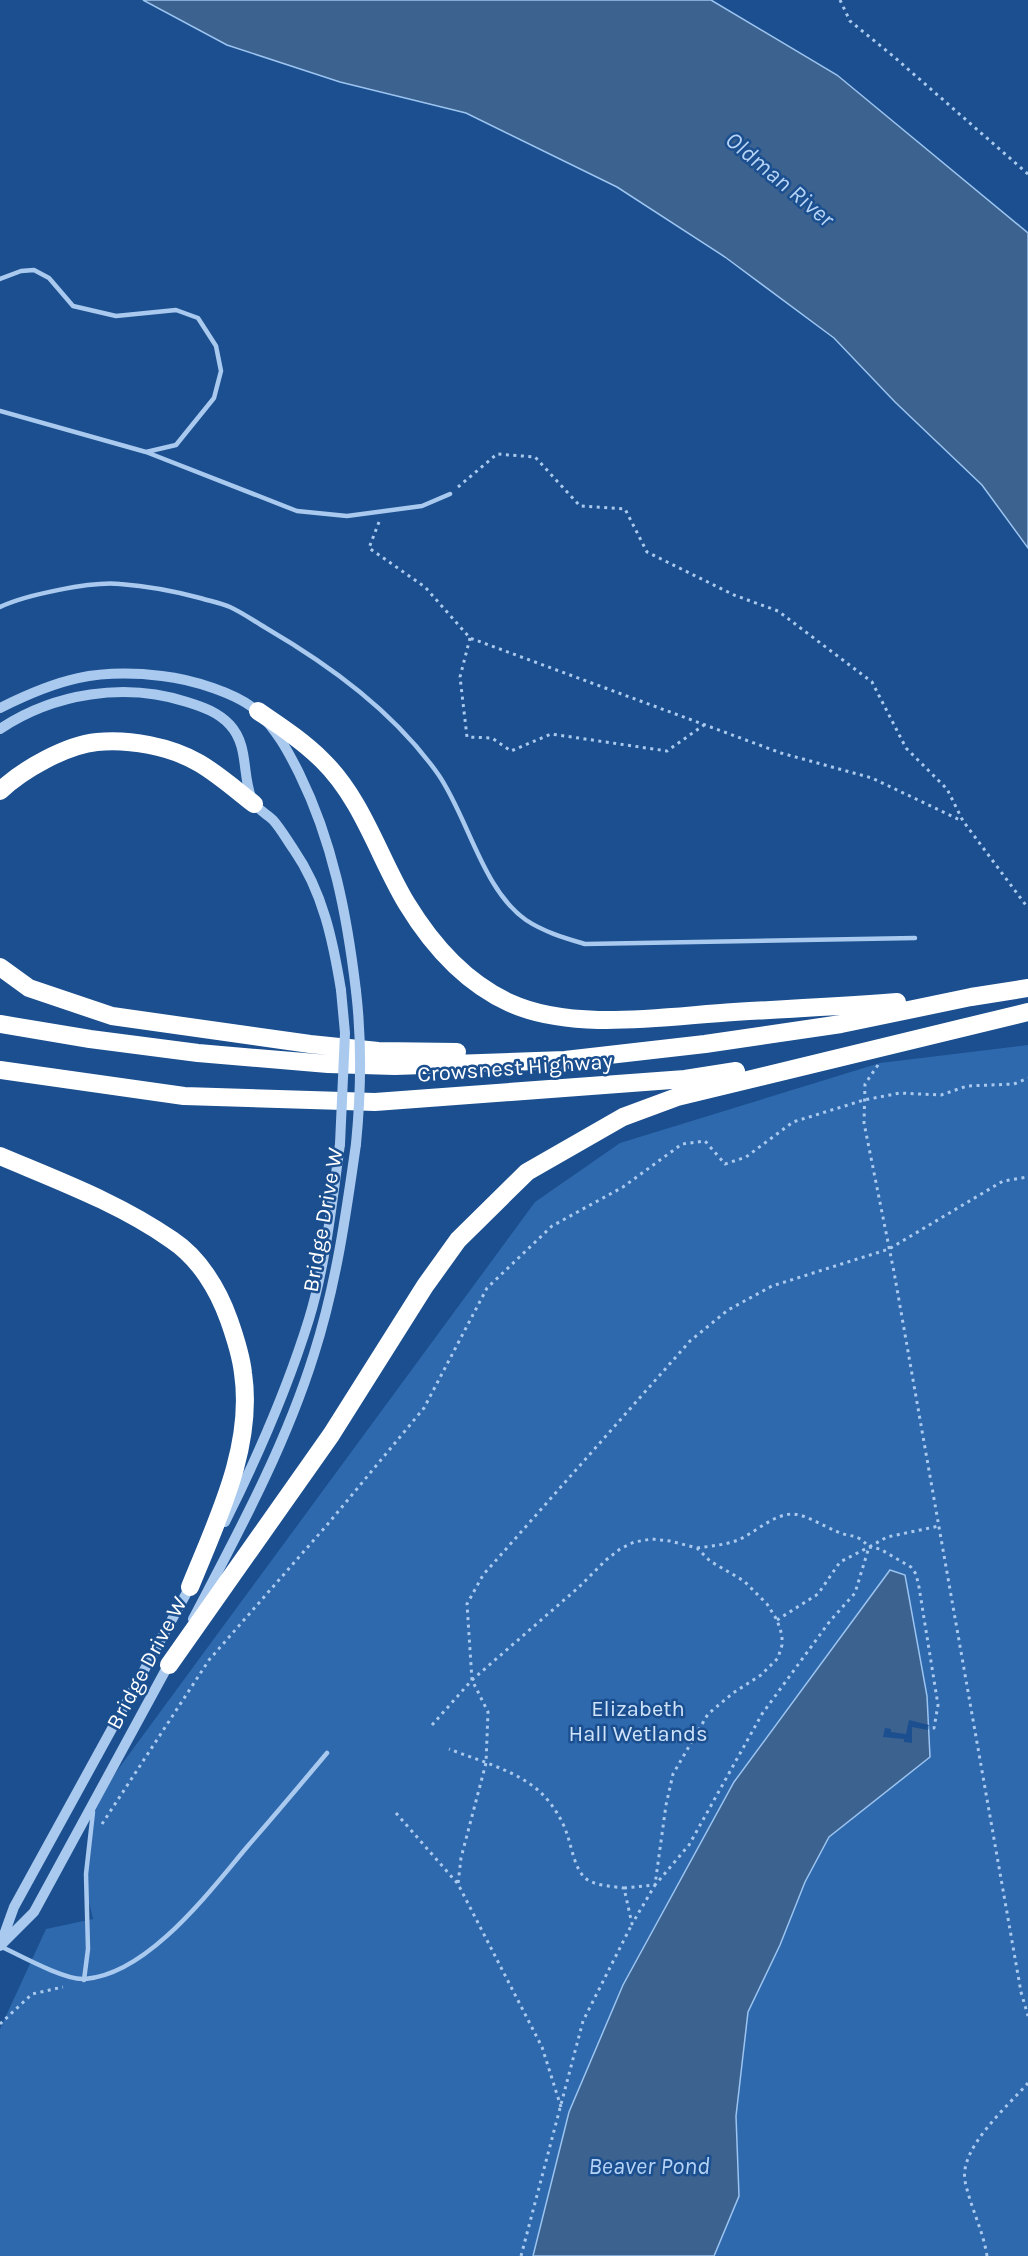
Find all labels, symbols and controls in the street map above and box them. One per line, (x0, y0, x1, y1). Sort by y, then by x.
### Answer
water label: Oldman River (720, 125, 841, 233)
street label: Crowsnest Highway (416, 1048, 614, 1088)
street label: Bridge Drive W (297, 1145, 349, 1294)
street label: Bridge Drive W (101, 1592, 193, 1734)
park label: Elizabeth Hall Wetlands (568, 1696, 708, 1747)
water label: Beaver Pond (588, 2152, 710, 2180)

